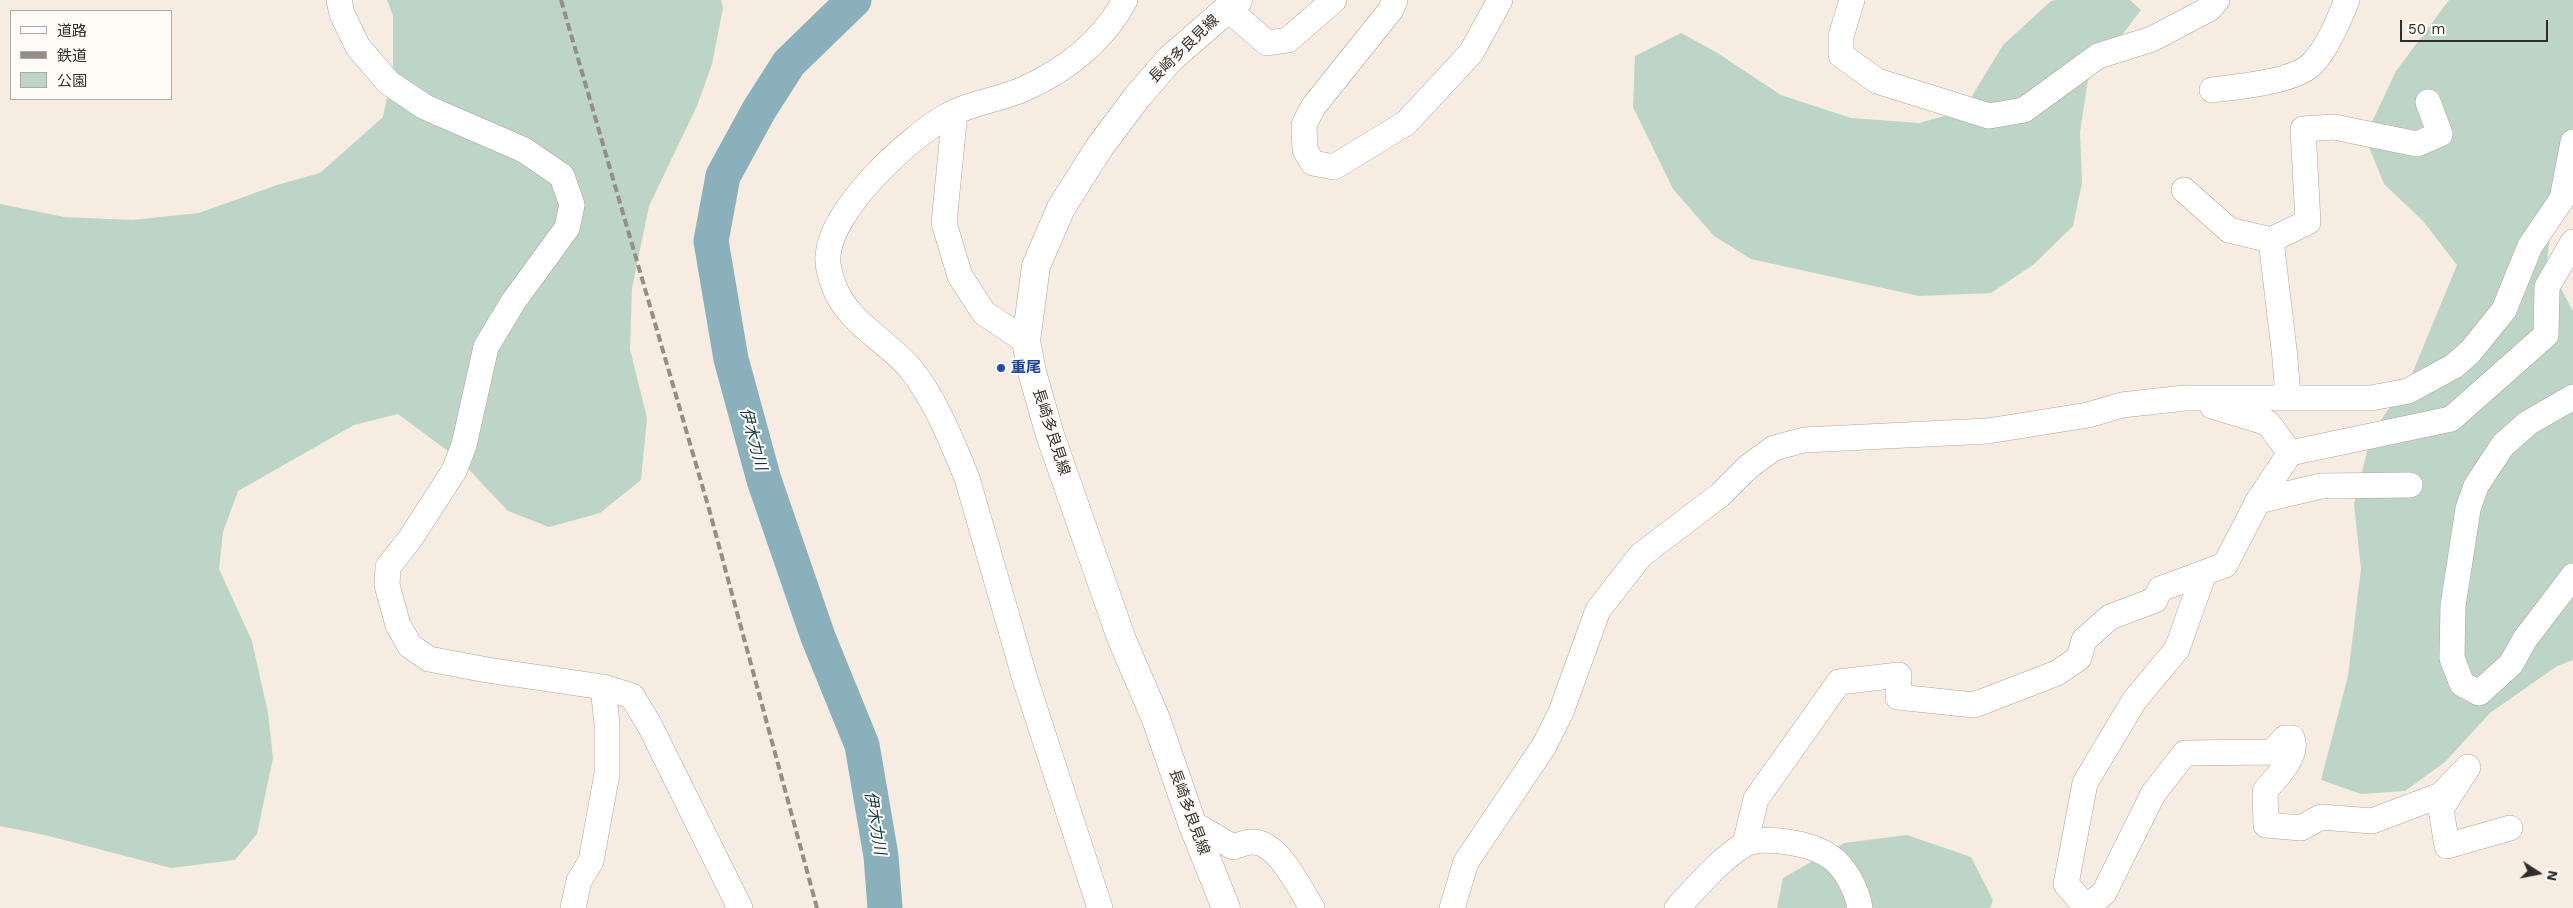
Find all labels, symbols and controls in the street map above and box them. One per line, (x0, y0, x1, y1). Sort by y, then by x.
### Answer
legend (10, 10, 172, 100)
scale bar (2403, 10, 2550, 42)
street label: 長崎多良見線 (1145, 11, 1223, 87)
text: 50 m (2408, 20, 2445, 38)
text: 道路 (57, 22, 87, 40)
text: 鉄道 (57, 47, 87, 65)
text: 公園 (57, 72, 87, 90)
place label: 重尾 (1011, 359, 1041, 377)
marker: 重尾 (995, 362, 1007, 374)
street label: 長崎多良見線 (1029, 386, 1073, 478)
water label: 伊木力川 (735, 406, 771, 472)
street label: 長崎多良見線 (1165, 767, 1213, 857)
water label: 伊木力川 (861, 790, 889, 856)
north arrow (2513, 848, 2563, 898)
text: N (2544, 869, 2562, 882)

